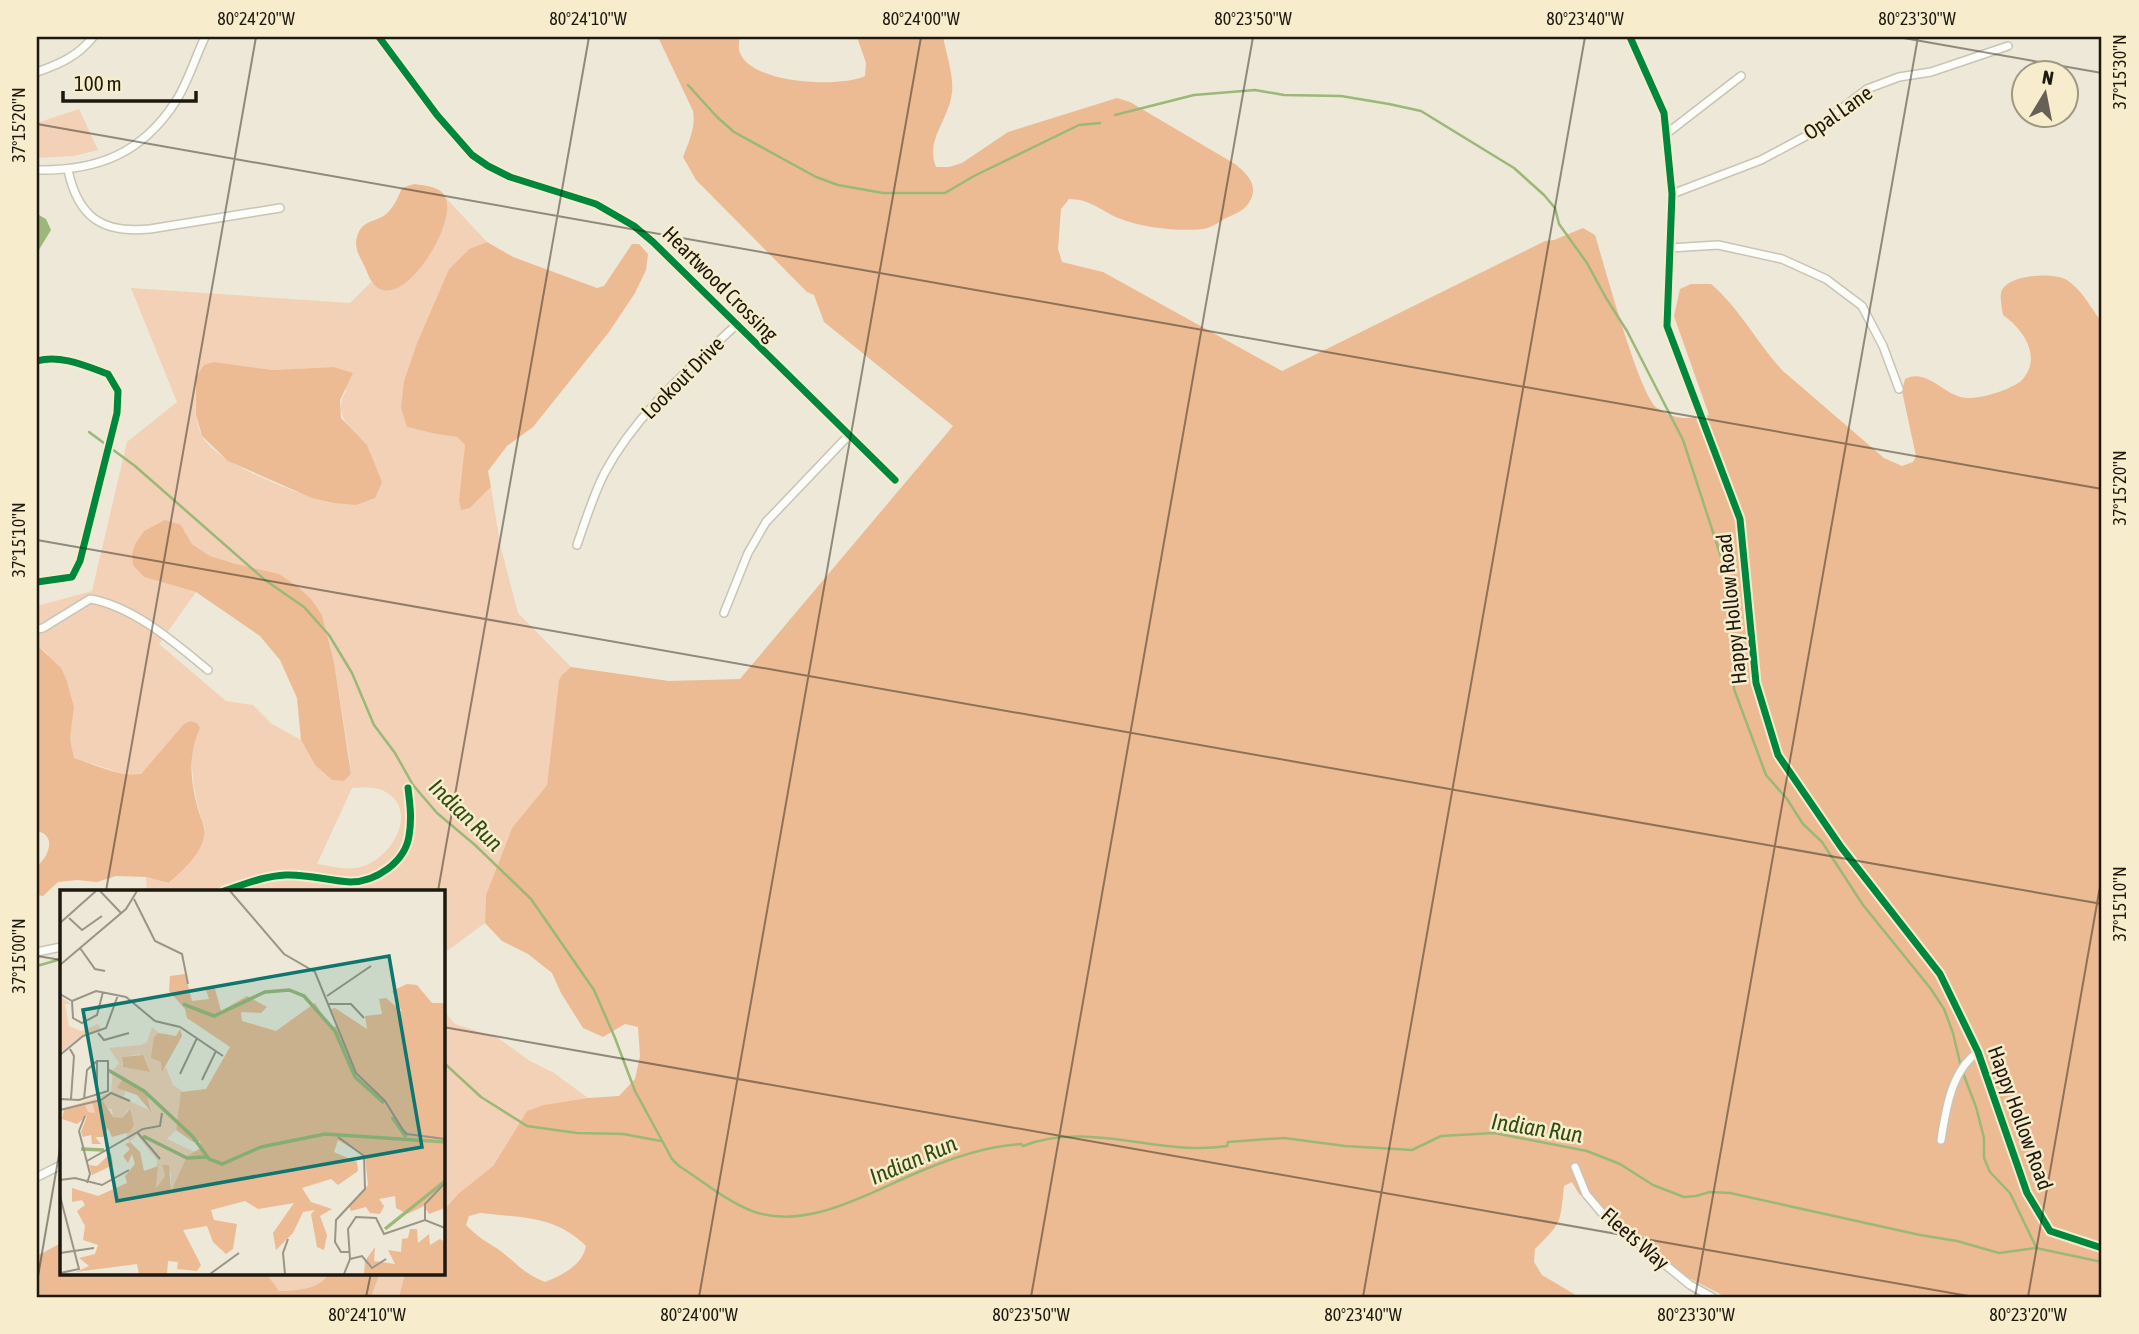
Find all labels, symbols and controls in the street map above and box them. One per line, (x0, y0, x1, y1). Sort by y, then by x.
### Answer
text: 80°24'20"W (217, 8, 295, 29)
text: 80°24'10"W (549, 8, 627, 29)
text: 80°24'00"W (882, 8, 960, 29)
text: 80°23'50"W (1214, 8, 1292, 29)
text: 80°23'40"W (1546, 8, 1624, 29)
text: 80°23'30"W (1878, 8, 1956, 29)
text: 37°15'30"N (2109, 34, 2130, 110)
scale bar (63, 60, 196, 104)
north arrow (2010, 60, 2080, 130)
text: N (2041, 65, 2055, 89)
text: 100 m (74, 71, 122, 95)
street label: Opal Lane (1799, 80, 1876, 144)
text: 37°15'20"N (8, 87, 29, 163)
street label: Heartwood Crossing (658, 221, 783, 346)
street label: Lookout Drive (636, 331, 728, 423)
text: 37°15'20"N (2109, 450, 2130, 526)
text: 37°15'10"N (8, 502, 29, 578)
street label: Happy Hollow Road (1711, 533, 1751, 686)
water label: Indian Run (424, 774, 508, 856)
text: 37°15'10"N (2109, 866, 2130, 942)
inset map (60, 890, 444, 1274)
text: 37°15'00"N (8, 918, 29, 994)
street label: Happy Hollow Road (1984, 1042, 2058, 1193)
water label: Indian Run (1490, 1108, 1584, 1148)
water label: Indian Run (866, 1130, 960, 1190)
street label: Fleets Way (1597, 1202, 1675, 1274)
text: 80°24'10"W (328, 1304, 406, 1325)
text: 80°24'00"W (660, 1304, 738, 1325)
text: 80°23'50"W (992, 1304, 1070, 1325)
text: 80°23'40"W (1324, 1304, 1402, 1325)
text: 80°23'30"W (1657, 1304, 1735, 1325)
text: 80°23'20"W (1989, 1304, 2067, 1325)

